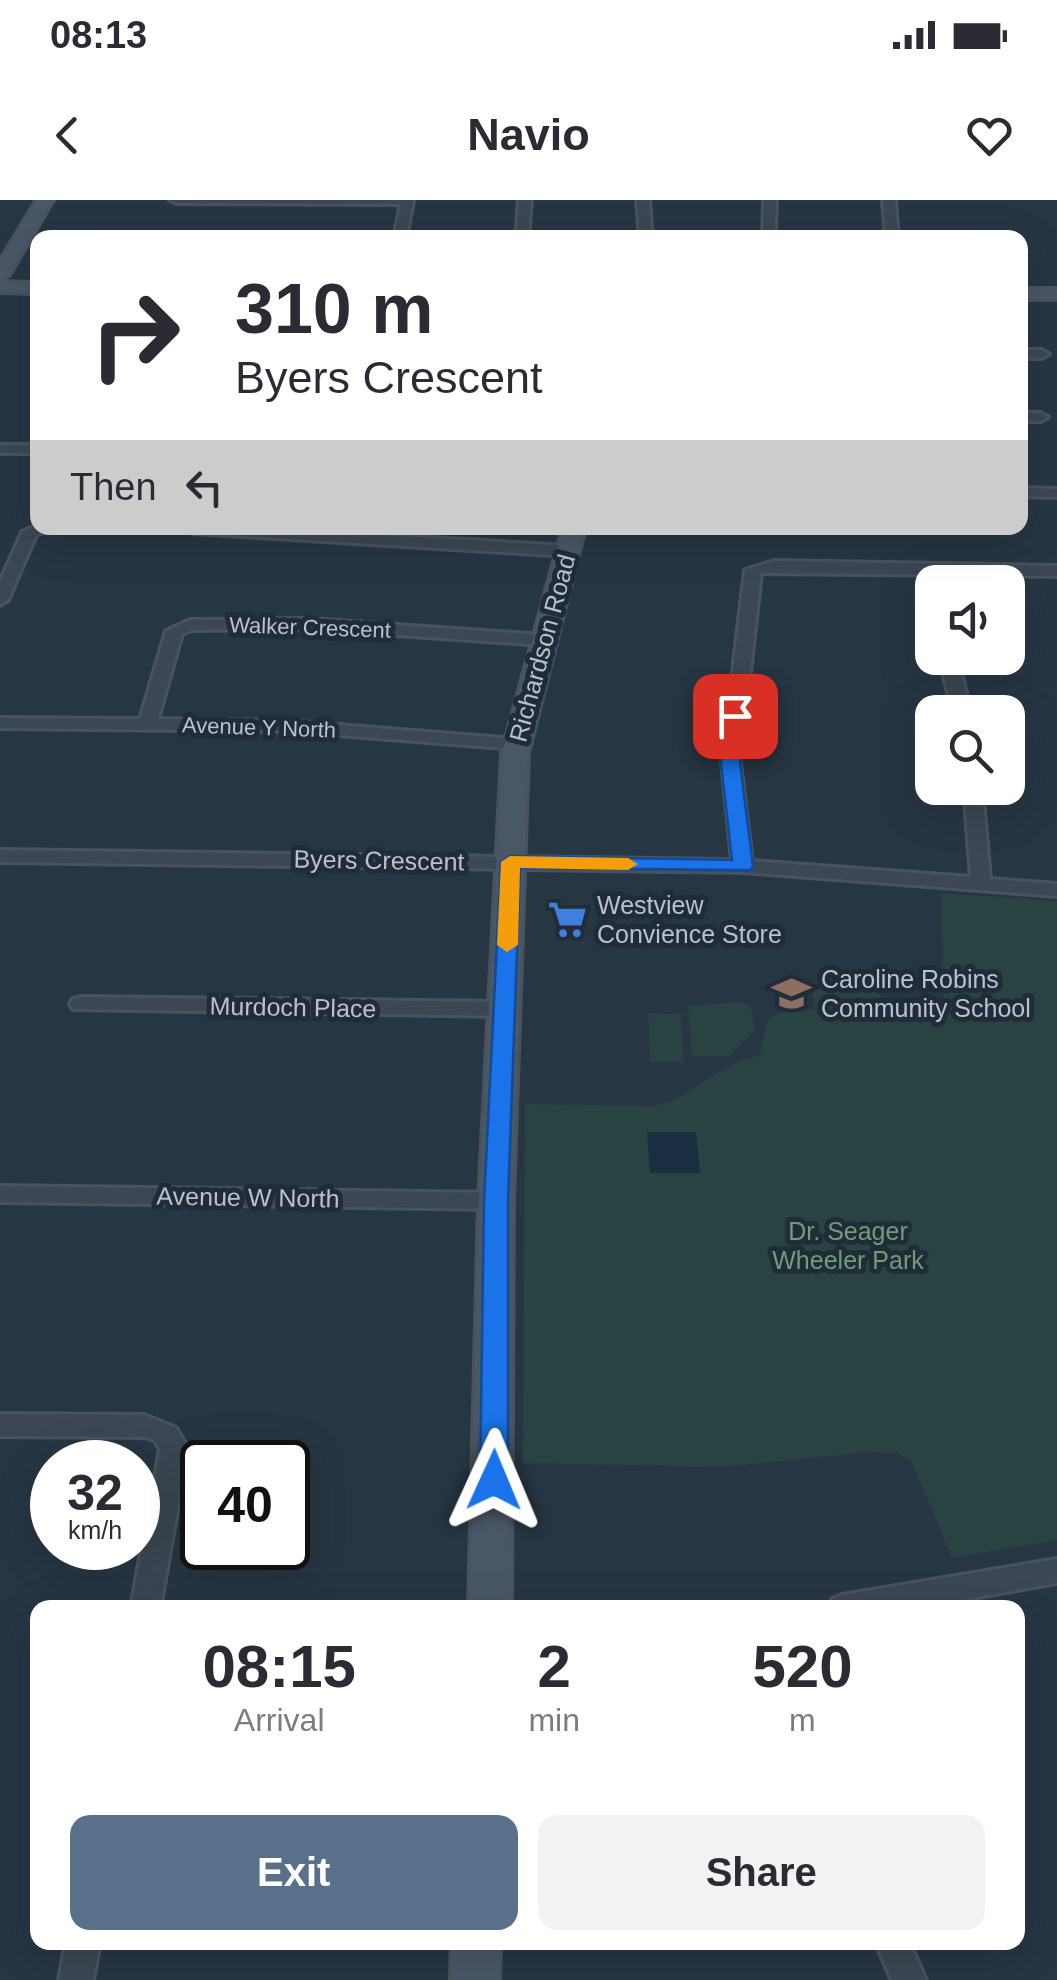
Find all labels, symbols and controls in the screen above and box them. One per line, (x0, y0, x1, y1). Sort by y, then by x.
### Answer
text: 08:13 (50, 14, 147, 56)
icon: back (40, 108, 95, 163)
icon: heart (962, 108, 1017, 163)
text: Navio (467, 109, 590, 160)
icon: right (70, 270, 200, 400)
text: 310 m (235, 270, 433, 348)
text: Byers Crescent (235, 352, 543, 403)
icon: left (177, 460, 232, 515)
text: Then (70, 466, 157, 508)
street label: Richardson Road (503, 551, 581, 745)
map controls (915, 565, 1025, 805)
button: sound (915, 565, 1025, 675)
street label: Walker Crescent (229, 612, 391, 643)
pin (693, 674, 778, 759)
icon: arrive (708, 689, 763, 744)
button: search (915, 695, 1025, 805)
street label: Avenue Y North (182, 712, 336, 743)
street label: Byers Crescent (293, 845, 465, 875)
place label: Westview Convience Store (597, 891, 782, 948)
supermarket icon: Westview Convience Store (546, 898, 588, 940)
place label: Caroline Robins Community School (821, 965, 1031, 1022)
school or university icon: Caroline Robins Community School (770, 972, 812, 1014)
street label: Murdoch Place (209, 992, 377, 1022)
street label: Avenue W North (156, 1181, 340, 1213)
park label: Dr. Seager Wheeler Park (772, 1217, 924, 1274)
position arrow (442, 1428, 546, 1532)
speed limit sign: 40 (180, 1440, 310, 1570)
text: 32 (67, 1465, 123, 1521)
text: km/h (68, 1516, 122, 1544)
text: 08:15 (202, 1633, 356, 1700)
text: 2 (537, 1633, 571, 1700)
text: 520 (752, 1633, 853, 1700)
text: Arrival (234, 1702, 325, 1738)
text: min (528, 1702, 580, 1738)
text: m (789, 1702, 816, 1738)
button: Exit (70, 1815, 518, 1930)
button: Share (538, 1815, 985, 1930)

